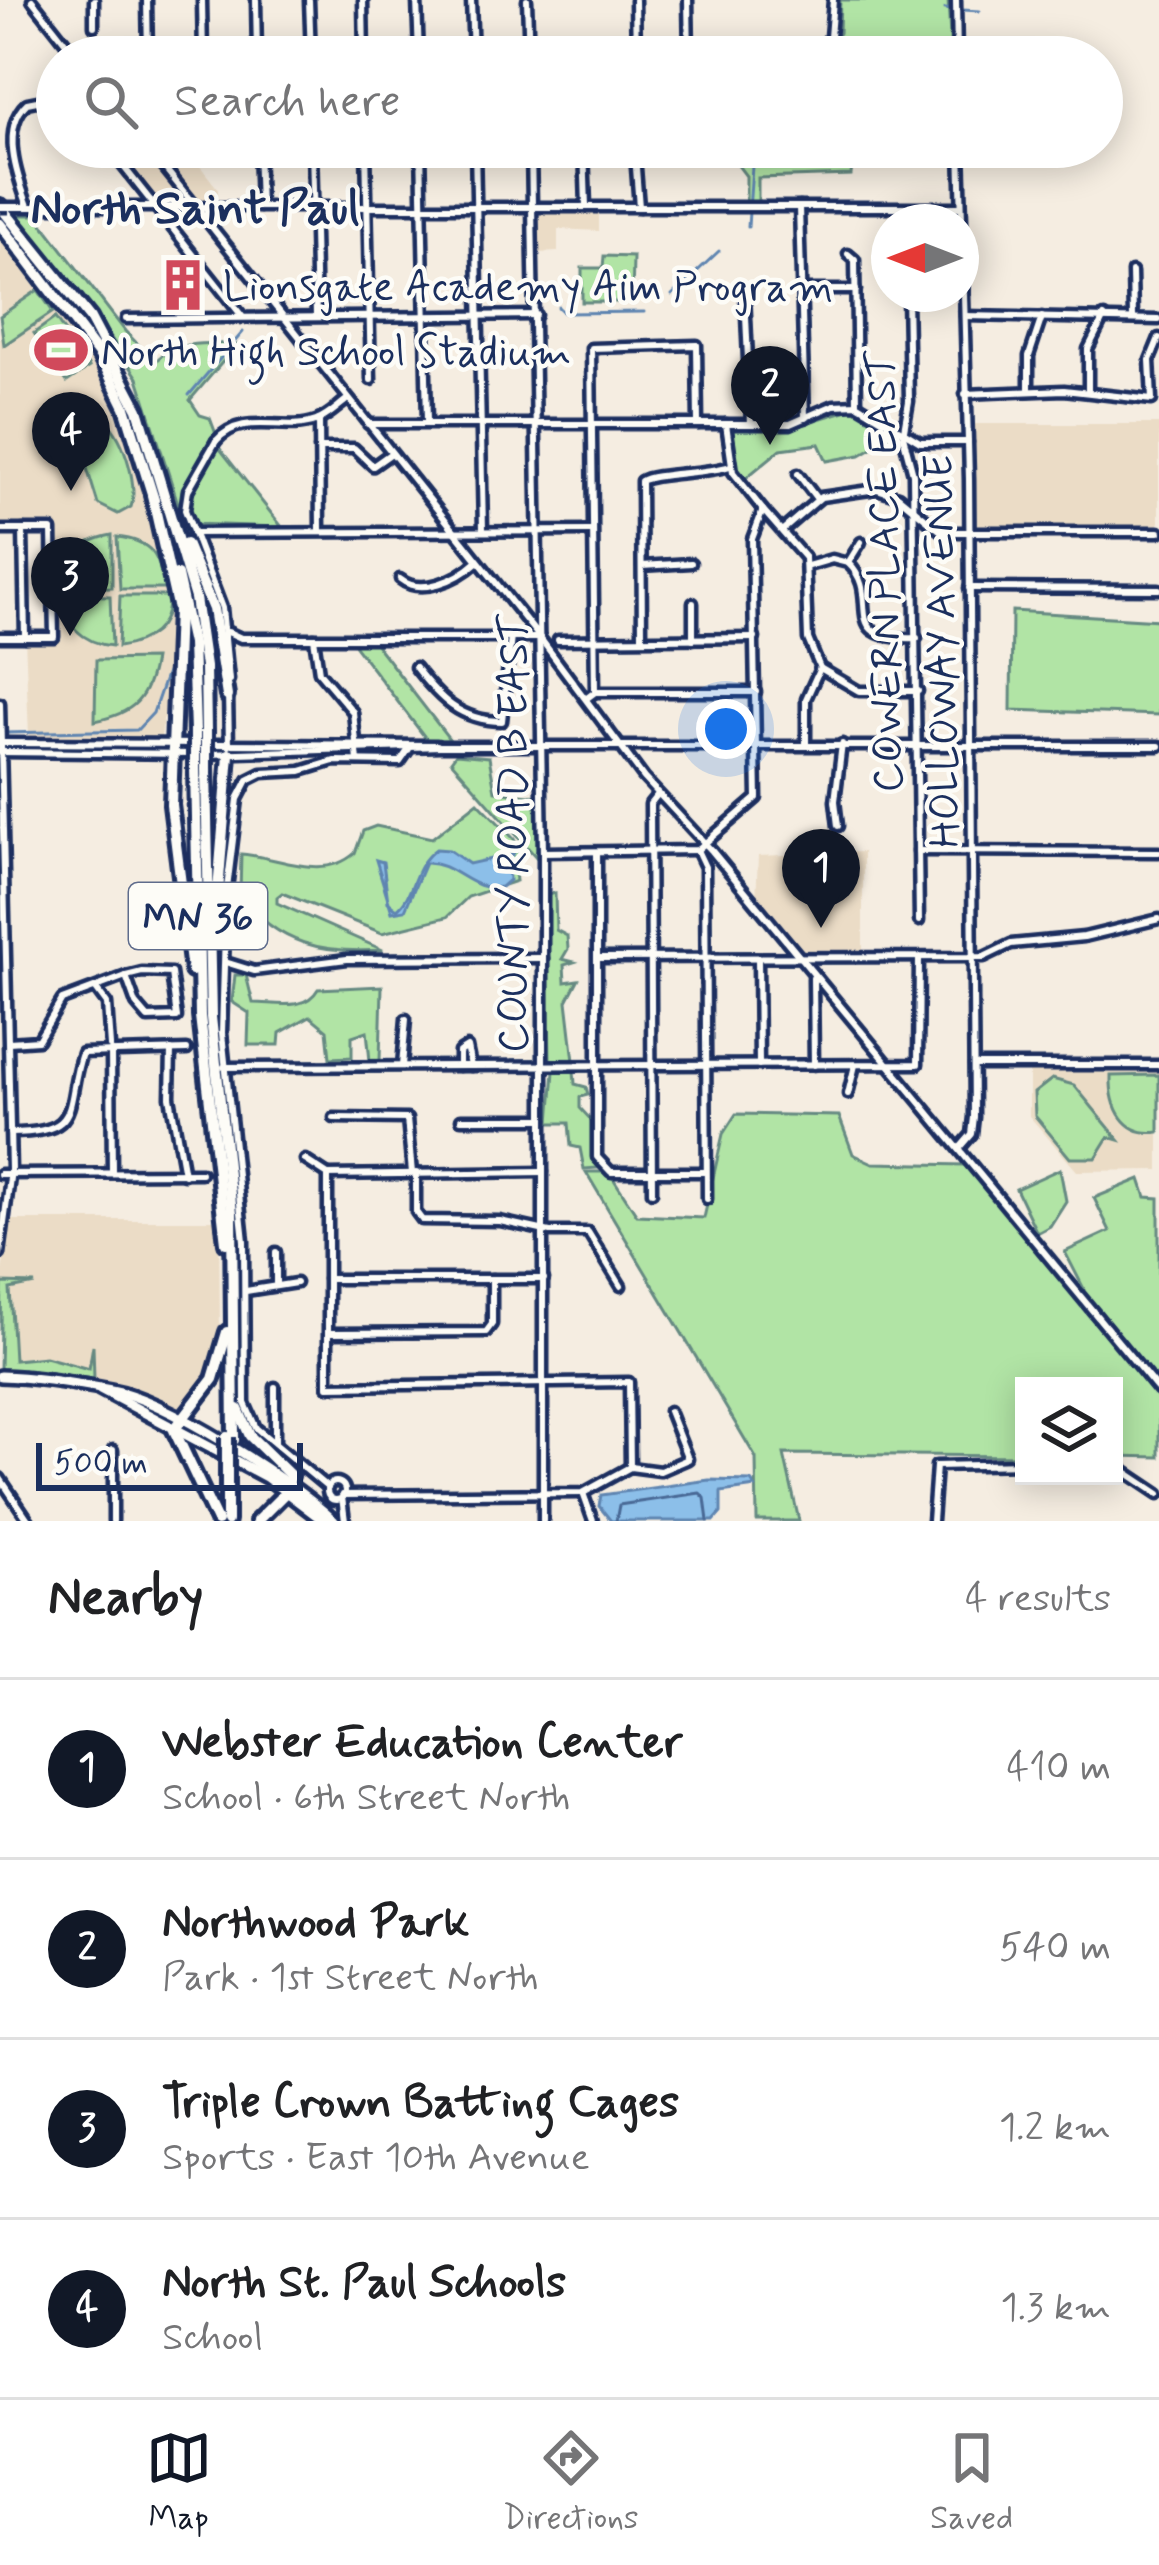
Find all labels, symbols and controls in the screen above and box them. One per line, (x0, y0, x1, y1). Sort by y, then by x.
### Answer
search box (36, 36, 1123, 168)
icon: search (78, 69, 144, 135)
text: Search here (174, 73, 401, 132)
district label: North Saint Paul (30, 178, 360, 241)
north arrow (871, 204, 979, 312)
building icon: Lionsgate Academy Aim Program (154, 256, 212, 314)
place label: Lionsgate Academy Aim Program (223, 261, 833, 316)
sports icon: North High School Stadium (32, 321, 90, 379)
place label: North High School Stadium (101, 326, 571, 385)
pin: 2 (731, 346, 809, 445)
street label: COWERN PLACE EAST (855, 350, 918, 793)
pin: 4 (32, 392, 110, 491)
street label: HOLLOWAY AVENUE (913, 454, 974, 848)
pin: 3 (31, 537, 109, 636)
street label: COUNTY ROAD B EAST (488, 613, 543, 1053)
your location (696, 699, 756, 759)
pin: 1 (782, 829, 860, 928)
road number: MN 36 (129, 883, 267, 949)
map controls (1015, 1377, 1123, 1485)
button: layers (1015, 1377, 1123, 1485)
scale bar (36, 1437, 303, 1490)
text: 500 m (54, 1442, 148, 1486)
text: Nearby (48, 1566, 203, 1632)
text: 4 results (965, 1574, 1111, 1625)
text: Webster Education Center (162, 1714, 682, 1773)
text: 1 (78, 1743, 96, 1794)
text: 410 m (1007, 1743, 1111, 1794)
text: School · 6th Street North (162, 1773, 570, 1824)
text: Northwood Park (162, 1894, 470, 1953)
text: 2 (77, 1923, 97, 1974)
text: 540 m (999, 1923, 1111, 1974)
text: Park · 1st Street North (162, 1953, 539, 2004)
text: Triple Crown Batting Cages (162, 2074, 679, 2133)
text: 3 (78, 2103, 96, 2154)
text: 1.2 km (999, 2103, 1111, 2154)
text: Sports · East 10th Avenue (162, 2133, 590, 2184)
text: North St. Paul Schools (162, 2254, 566, 2313)
text: 4 (76, 2283, 98, 2334)
text: 1.3 km (1000, 2283, 1111, 2334)
text: School (162, 2313, 263, 2364)
tab: Map (146, 2425, 212, 2541)
tab: Directions (503, 2425, 639, 2541)
tab: Saved (930, 2425, 1013, 2541)

